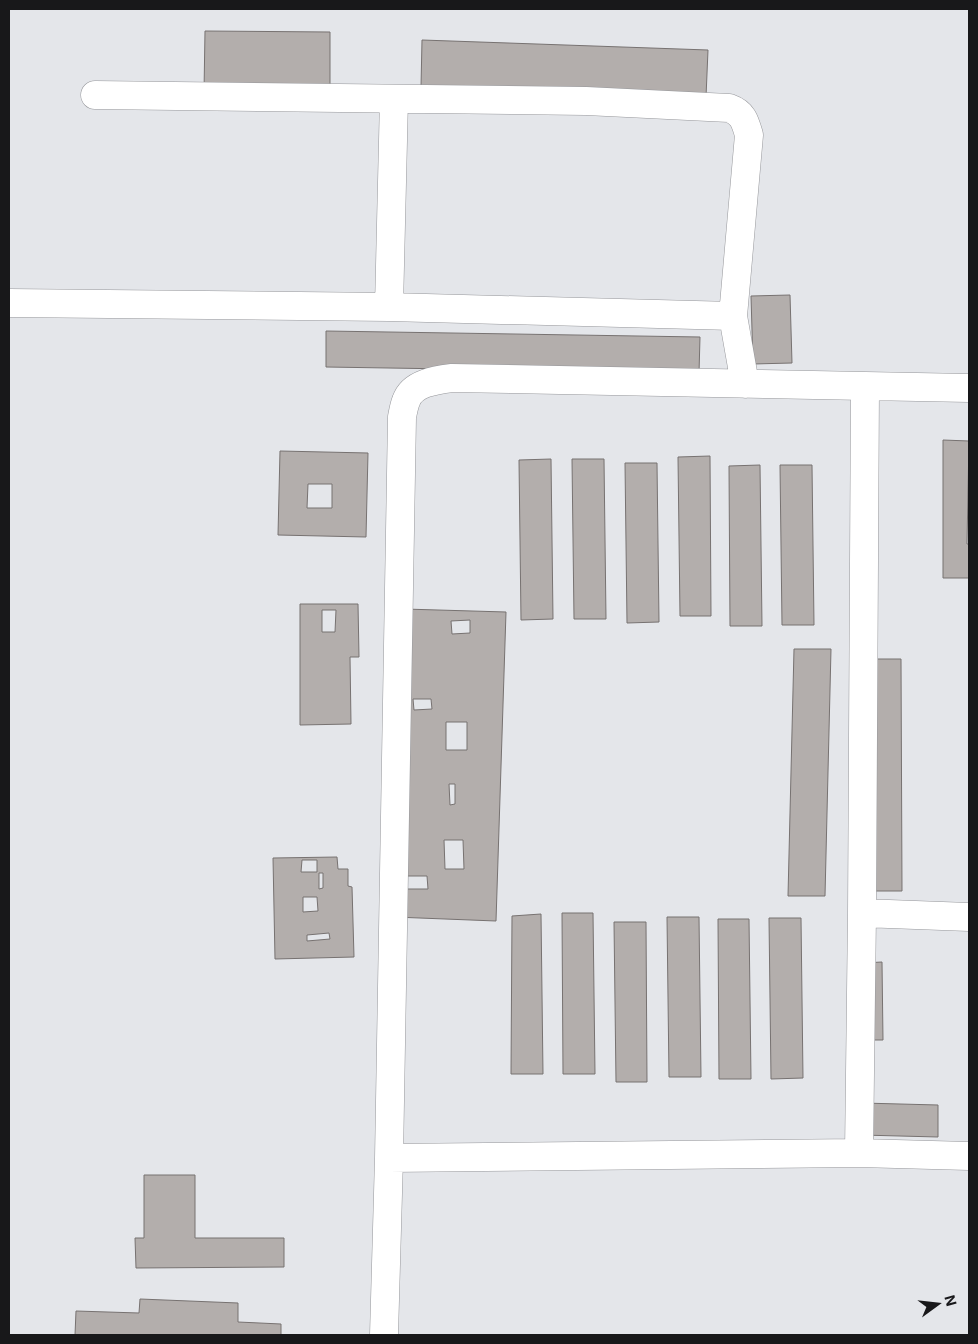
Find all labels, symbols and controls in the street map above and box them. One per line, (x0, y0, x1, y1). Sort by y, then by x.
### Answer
north arrow (913, 1279, 963, 1329)
text: N (941, 1293, 961, 1308)

